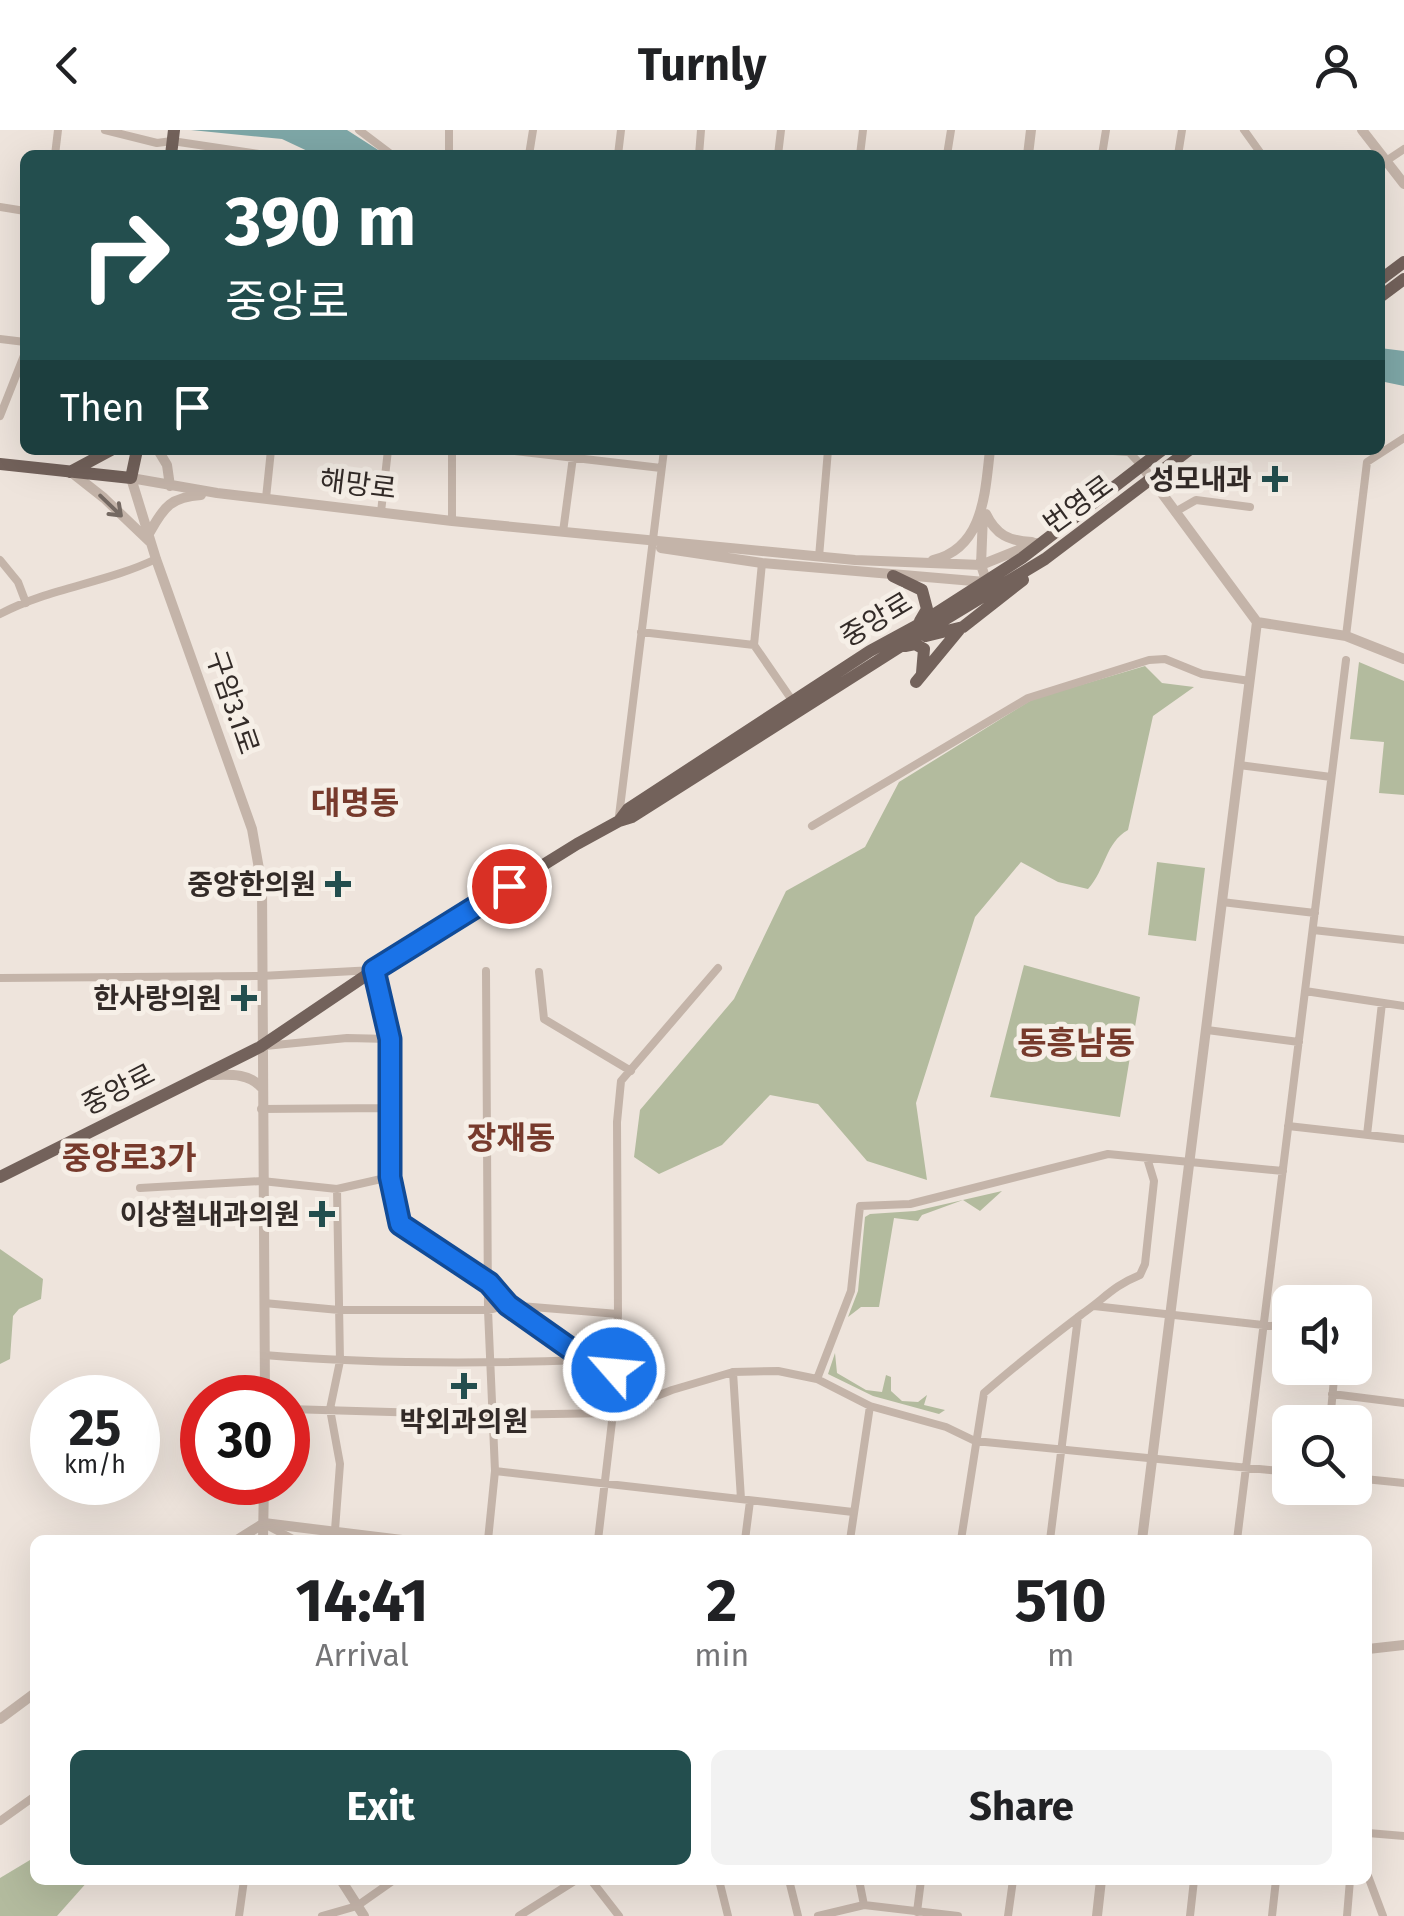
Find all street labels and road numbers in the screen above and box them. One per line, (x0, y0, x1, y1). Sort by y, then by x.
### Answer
street label: 해망로 (318, 463, 398, 506)
street label: 번영로 (1037, 468, 1119, 540)
street label: 중앙로 (835, 585, 918, 653)
street label: 구암3.1로 (199, 646, 266, 758)
street label: 중앙로 (76, 1057, 160, 1122)

